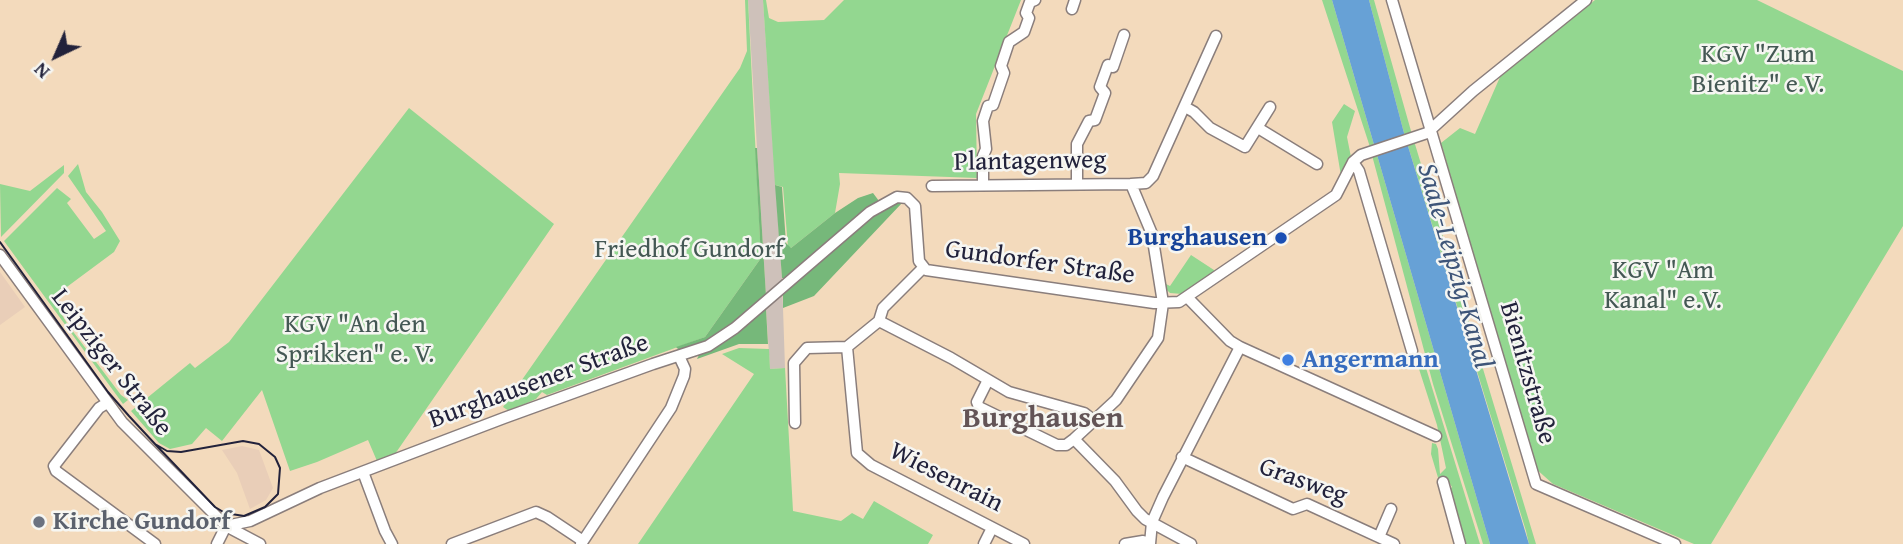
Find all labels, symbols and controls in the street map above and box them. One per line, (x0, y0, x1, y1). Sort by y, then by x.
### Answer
north arrow (21, 21, 91, 91)
park label: KGV "Zum Bienitz" e.V. (1692, 39, 1824, 100)
text: N (27, 57, 56, 86)
street label: Plantagenweg (954, 145, 1106, 179)
water label: Saale-Leipzig-Kanal (1409, 159, 1499, 373)
place label: Burghausen (1127, 222, 1267, 254)
marker: Burghausen (1273, 230, 1289, 246)
park label: Friedhof Gundorf (595, 234, 783, 266)
street label: Gundorfer Straße (943, 234, 1137, 292)
park label: KGV "Am Kanal" e.V. (1604, 255, 1722, 316)
street label: Leipziger Straße (44, 283, 178, 443)
street label: Bienitzstraße (1492, 298, 1562, 448)
park label: KGV "An den Sprikken" e. V. (276, 309, 434, 370)
street label: Burghausener Straße (425, 328, 653, 436)
place label: Angermann (1302, 344, 1439, 376)
marker: Angermann (1280, 352, 1296, 368)
district label: Burghausen (962, 401, 1124, 437)
street label: Wiesenrain (884, 436, 1008, 520)
street label: Grasweg (1255, 452, 1351, 512)
place label: Kirche Gundorf (53, 506, 230, 538)
marker: Kirche Gundorf (31, 514, 47, 530)

